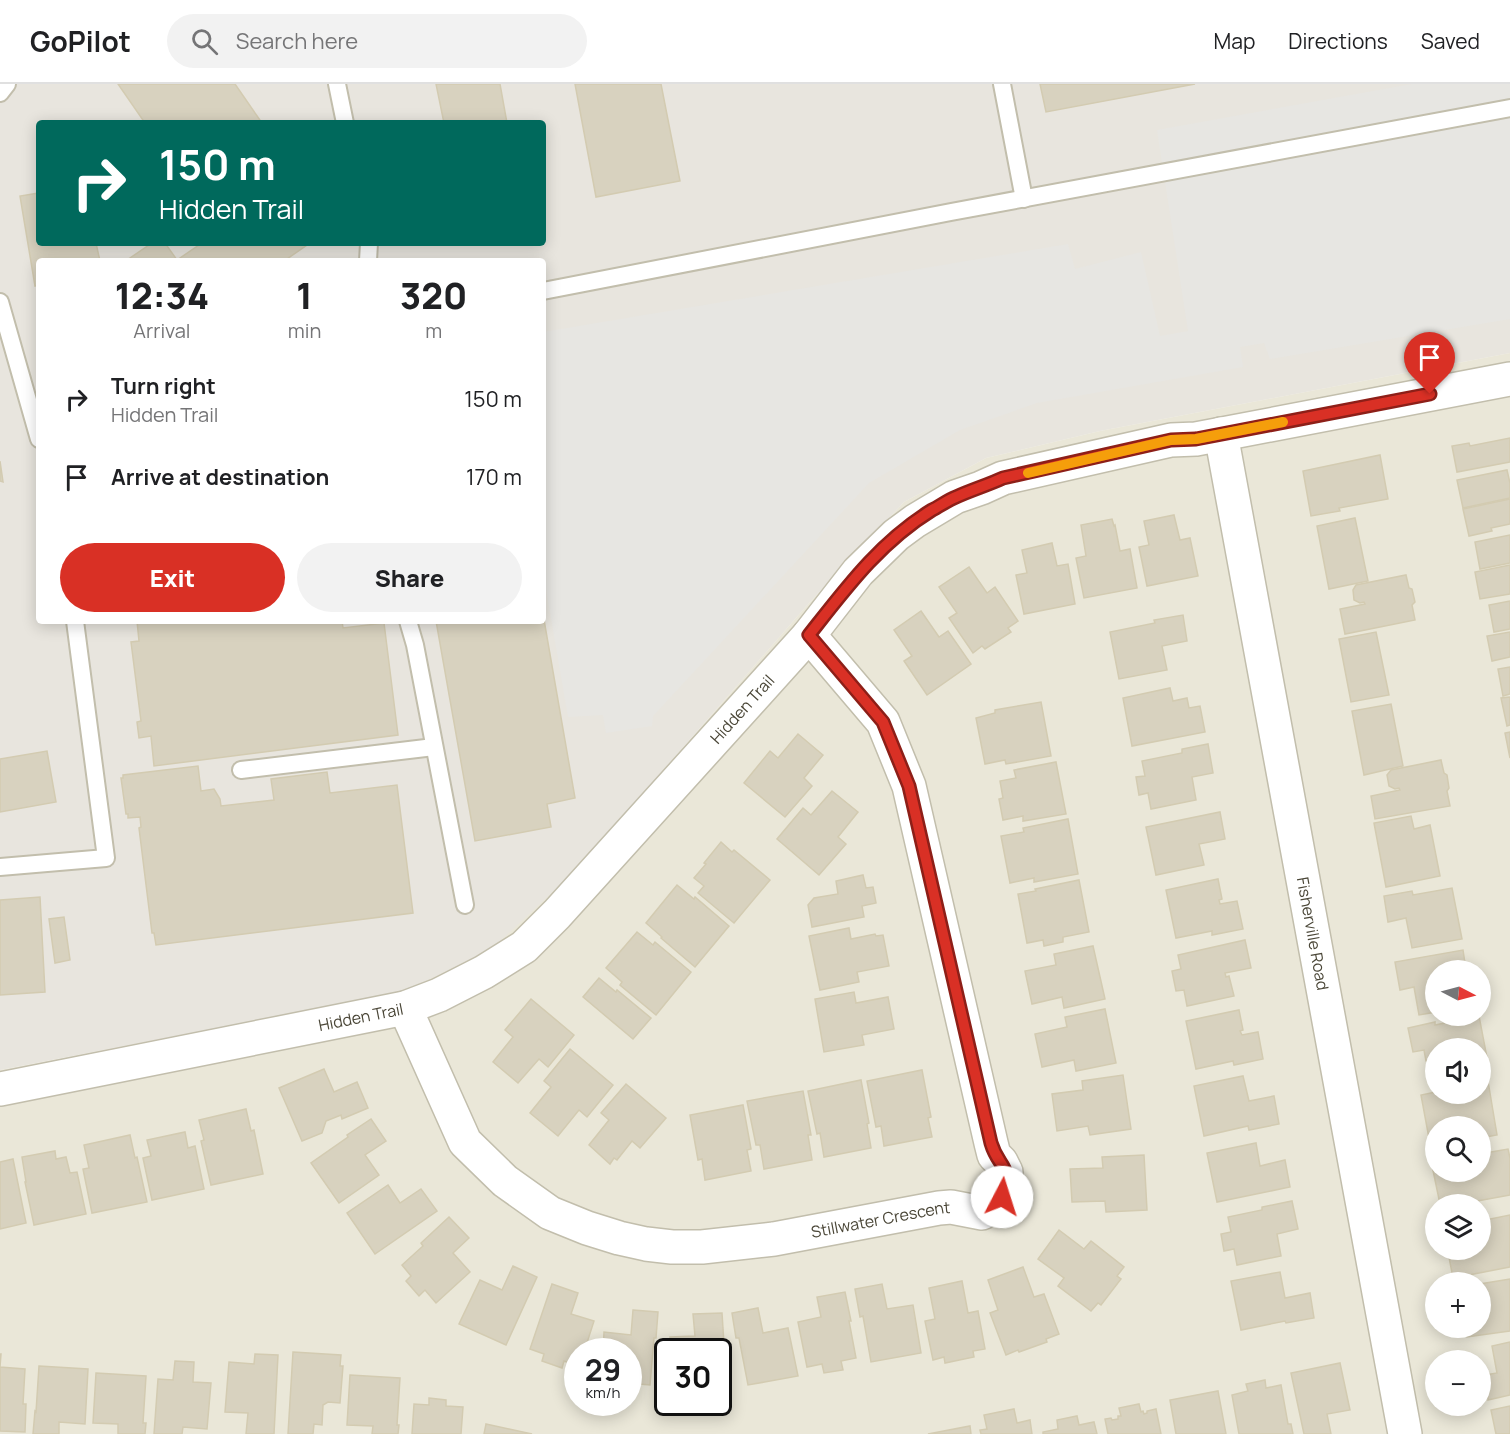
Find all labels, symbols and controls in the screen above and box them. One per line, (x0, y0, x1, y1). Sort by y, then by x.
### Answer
search box (167, 14, 587, 68)
text: GoPilot (30, 22, 131, 60)
icon: search (188, 25, 221, 58)
text: Search here (236, 26, 358, 56)
text: Map (1214, 27, 1255, 55)
text: Directions (1288, 27, 1388, 55)
text: Saved (1421, 27, 1480, 55)
text: 150 m (159, 135, 276, 193)
icon: right (60, 144, 138, 222)
text: Hidden Trail (159, 190, 304, 227)
text: 12:34 (115, 271, 209, 320)
text: 1 (296, 271, 313, 320)
text: 320 (400, 271, 467, 320)
text: Arrival (133, 317, 190, 344)
text: min (288, 317, 321, 344)
text: m (425, 317, 442, 344)
pin (1404, 332, 1455, 394)
icon: arrive (1413, 341, 1446, 374)
text: Turn right (111, 371, 216, 401)
icon: right (60, 383, 93, 416)
text: 150 m (464, 384, 522, 414)
text: Hidden Trail (111, 401, 219, 428)
icon: arrive (60, 461, 93, 494)
text: Arrive at destination (111, 462, 329, 492)
text: 170 m (466, 462, 522, 492)
button: Exit (60, 543, 285, 612)
button: Share (297, 543, 522, 612)
street label: Hidden Trail (705, 670, 779, 748)
street label: Fisherville Road (1292, 875, 1334, 992)
north arrow (1425, 960, 1491, 1026)
map controls (1425, 960, 1491, 1416)
street label: Hidden Trail (316, 998, 405, 1036)
button: sound (1425, 1038, 1491, 1104)
button: search (1425, 1116, 1491, 1182)
position arrow (970, 1165, 1034, 1229)
button: layers (1425, 1194, 1491, 1260)
street label: Stillwater Crescent (809, 1196, 951, 1243)
button: + (1425, 1272, 1491, 1338)
speed limit sign: 30 (654, 1338, 732, 1416)
text: 29 (585, 1349, 621, 1390)
button: − (1425, 1350, 1491, 1416)
text: km/h (586, 1382, 620, 1403)

